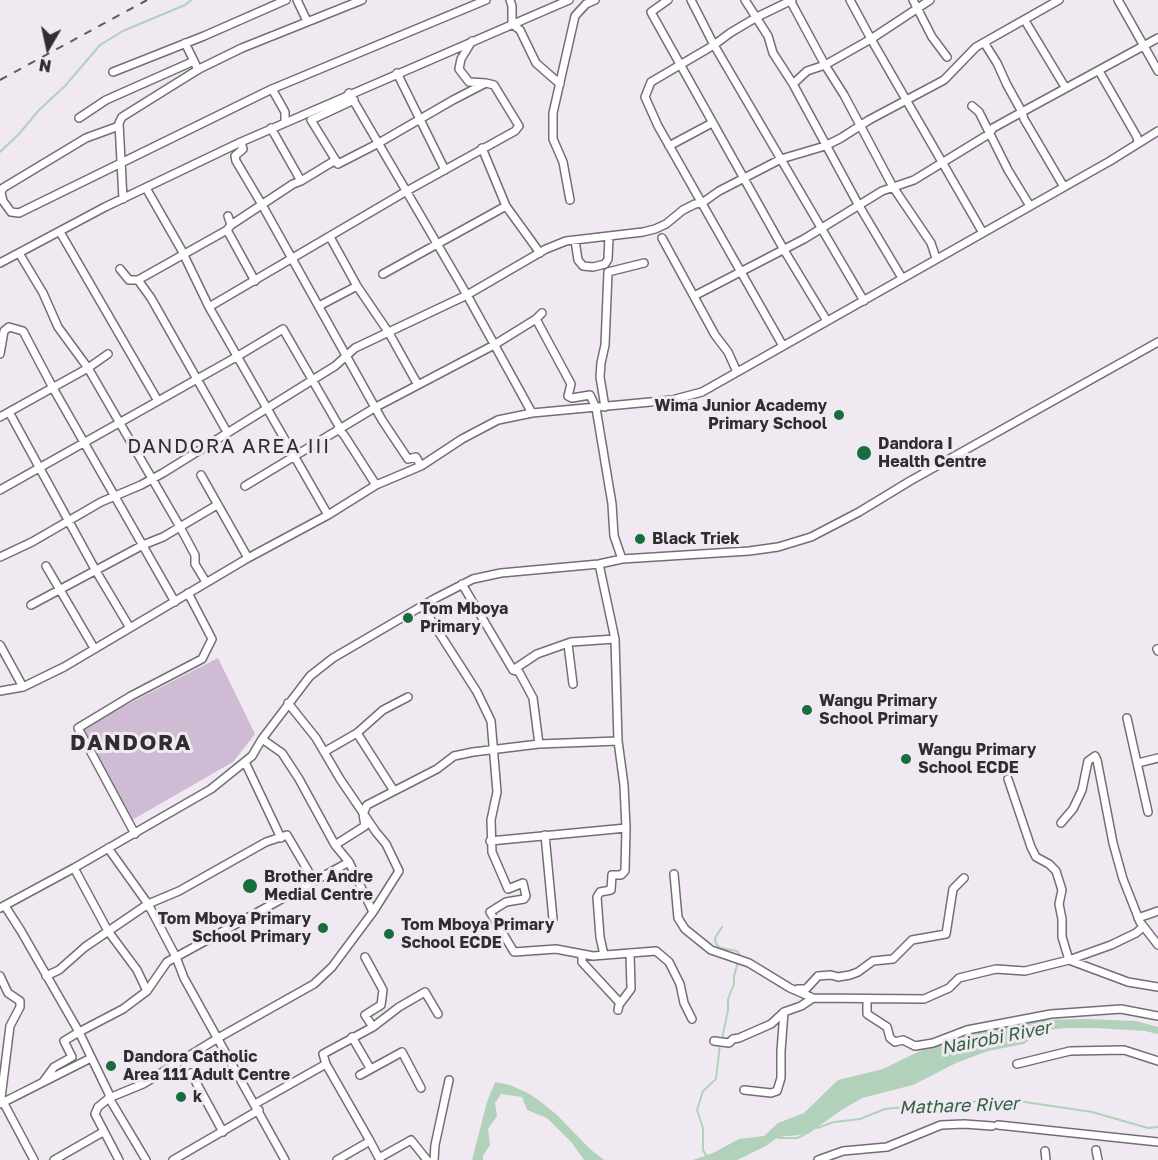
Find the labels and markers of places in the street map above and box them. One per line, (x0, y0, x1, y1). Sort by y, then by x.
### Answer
place label: Wima Junior Academy Primary School (654, 396, 827, 434)
marker: Wima Junior Academy Primary School (832, 408, 846, 422)
place label: Dandora I Health Centre (878, 434, 986, 472)
marker: Dandora I Health Centre (855, 444, 873, 462)
place label: Black Triek (652, 529, 739, 549)
marker: Black Triek (633, 532, 647, 546)
place label: Tom Mboya Primary (420, 599, 508, 637)
marker: Tom Mboya Primary (401, 611, 415, 625)
place label: Wangu Primary School Primary (819, 691, 938, 729)
marker: Wangu Primary School Primary (800, 703, 814, 717)
place label: Wangu Primary School ECDE (918, 740, 1036, 778)
marker: Wangu Primary School ECDE (899, 752, 913, 766)
place label: Brother Andre Medial Centre (264, 867, 373, 905)
marker: Brother Andre Medial Centre (241, 877, 259, 895)
place label: Tom Mboya Primary School Primary (158, 909, 311, 947)
place label: Tom Mboya Primary School ECDE (401, 915, 554, 953)
marker: Tom Mboya Primary School Primary (316, 921, 330, 935)
marker: Tom Mboya Primary School ECDE (382, 927, 396, 941)
place label: Dandora Catholic Area 111 Adult Centre (123, 1047, 290, 1085)
marker: Dandora Catholic Area 111 Adult Centre (104, 1059, 118, 1073)
place label: k (193, 1087, 202, 1107)
marker: k (174, 1090, 188, 1104)

